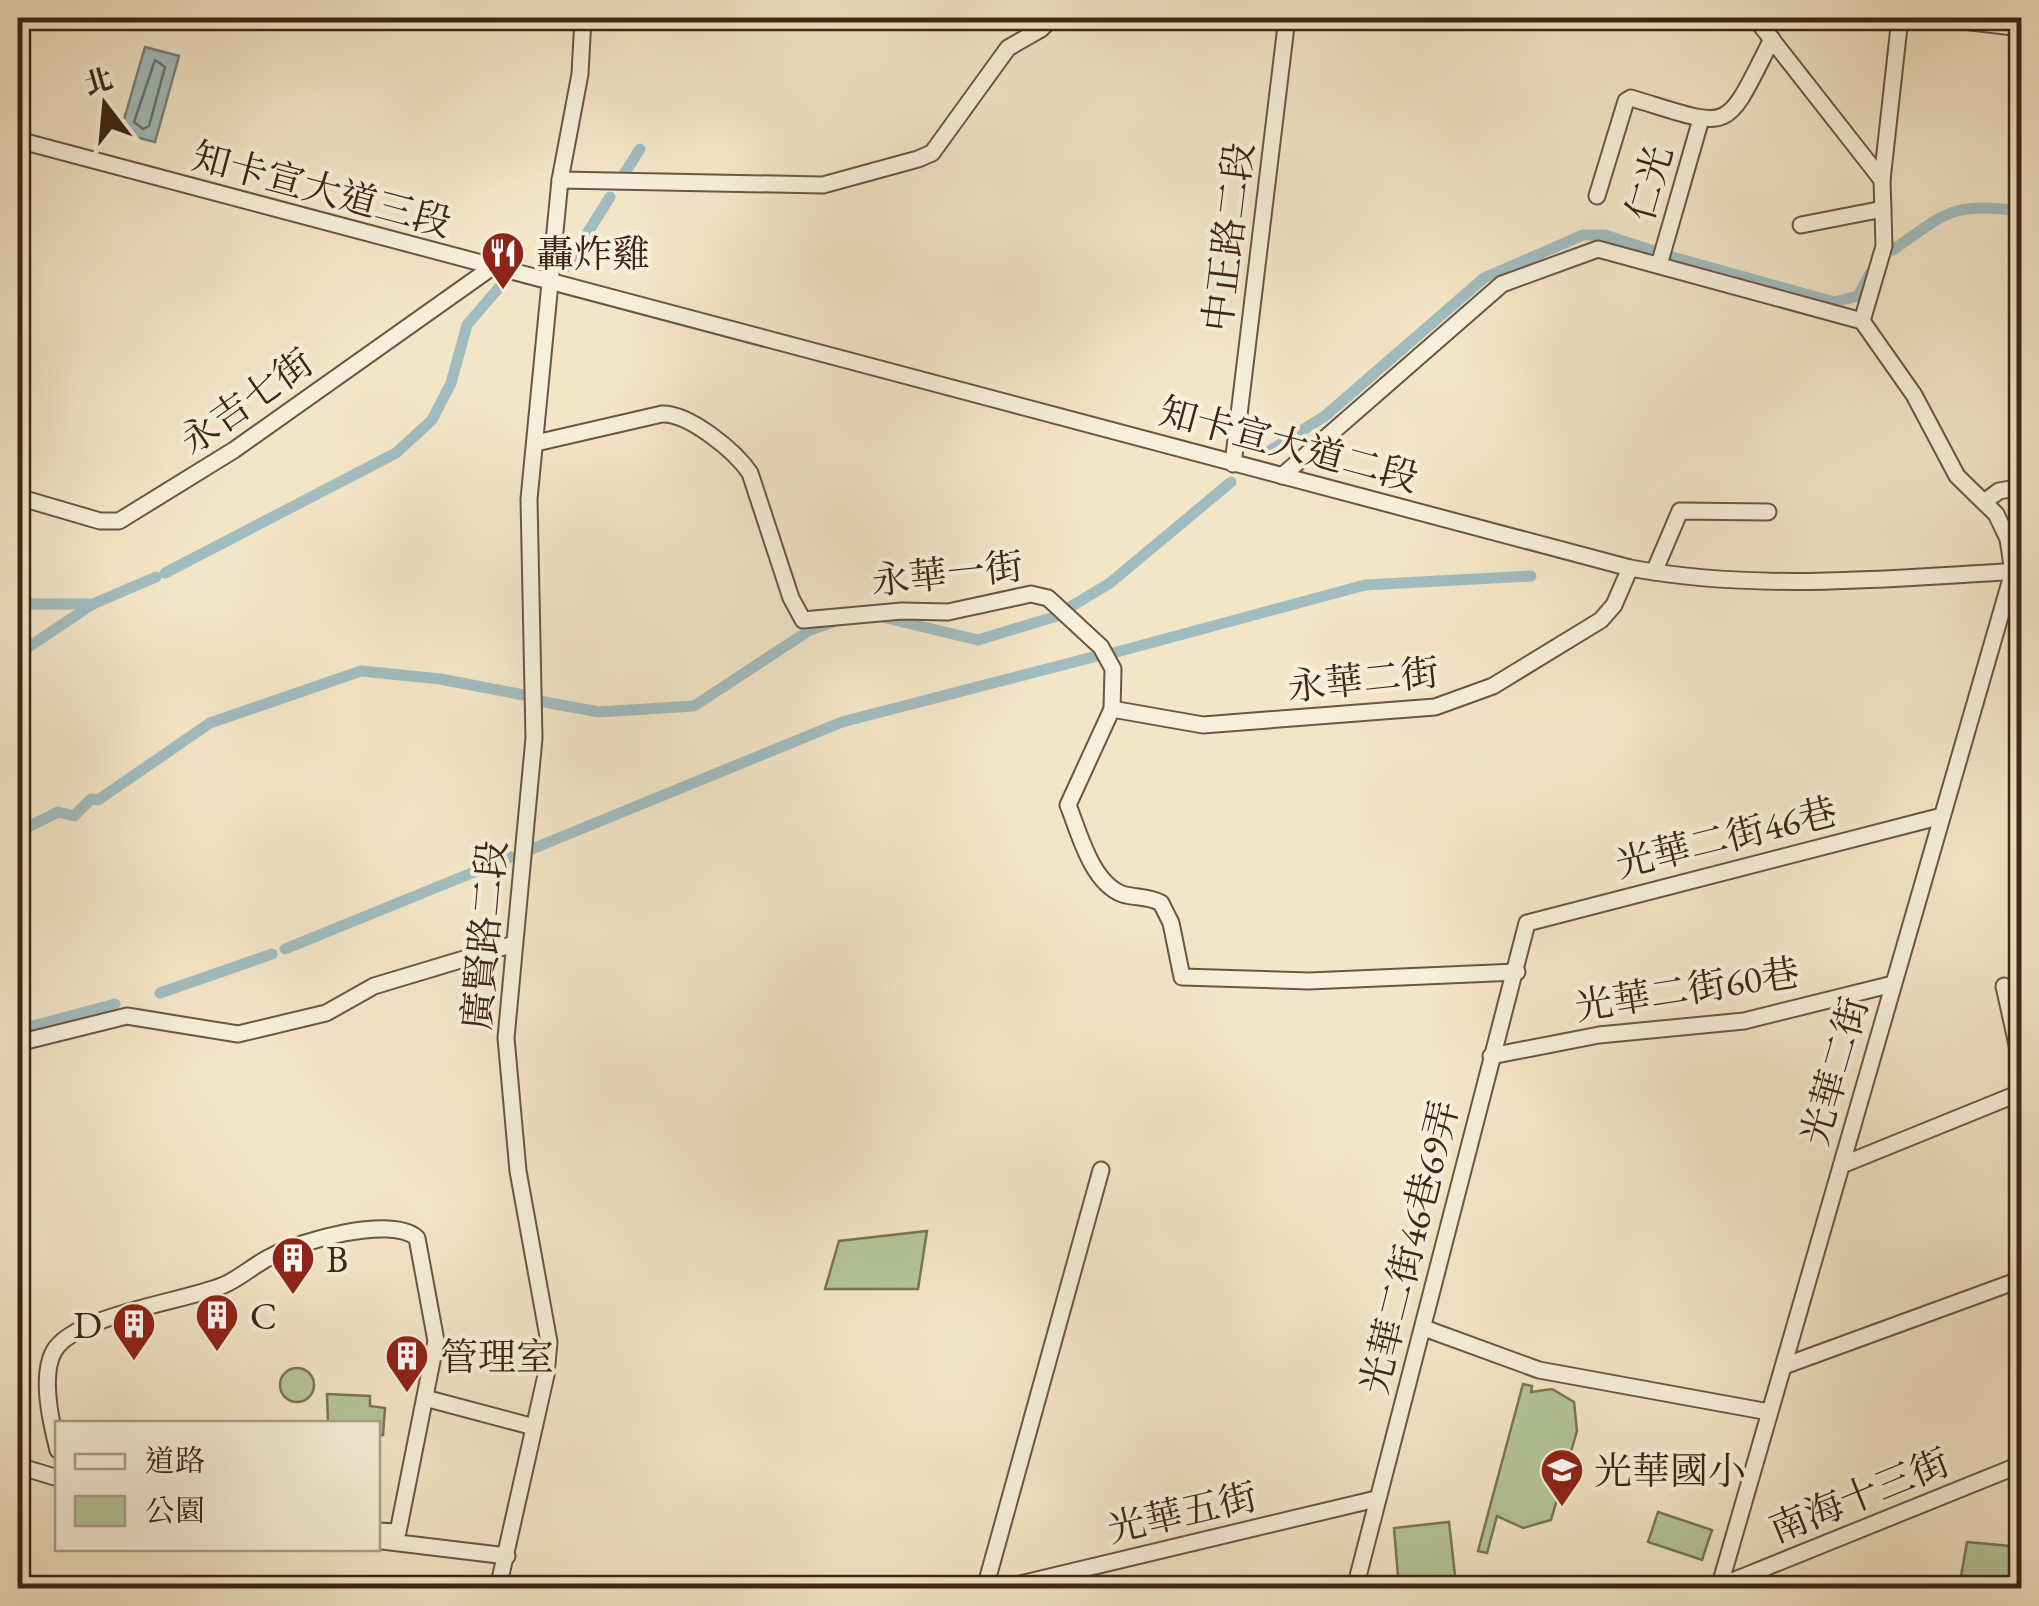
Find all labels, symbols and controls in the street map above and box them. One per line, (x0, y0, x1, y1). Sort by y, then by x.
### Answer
north arrow (55, 55, 155, 155)
text: 北 (80, 60, 117, 102)
street label: 知卡宣大道三段 (187, 131, 457, 247)
street label: 中正路二段 (1192, 140, 1264, 334)
street label: 仁光 (1615, 140, 1683, 226)
place label: 轟炸雞 (536, 229, 650, 278)
restaurant icon: 轟炸雞 (480, 230, 526, 291)
street label: 永吉七街 (170, 337, 322, 465)
street label: 知卡宣大道二段 (1154, 386, 1424, 502)
street label: 永華一街 (869, 541, 1025, 605)
street label: 永華二街 (1285, 647, 1441, 711)
street label: 光華二街46巷 (1610, 786, 1842, 888)
street label: 廣賢路二段 (451, 838, 517, 1032)
street label: 光華二街60巷 (1571, 947, 1803, 1031)
street label: 光華二街 (1789, 991, 1879, 1151)
street label: 光華二街46巷69弄 (1349, 1095, 1469, 1399)
place label: B (326, 1234, 348, 1283)
building icon: B (270, 1235, 316, 1296)
place label: C (250, 1291, 277, 1340)
building icon: C (194, 1292, 240, 1353)
place label: D (73, 1300, 102, 1349)
building icon: D (111, 1301, 157, 1362)
place label: 管理室 (440, 1332, 554, 1381)
building icon: 管理室 (384, 1333, 430, 1394)
legend (55, 1421, 380, 1551)
street label: 南海十三街 (1762, 1437, 1956, 1553)
text: 道路 (145, 1441, 205, 1480)
place label: 光華國小 (1594, 1446, 1746, 1495)
school or university icon: 光華國小 (1539, 1447, 1585, 1508)
street label: 光華五街 (1102, 1471, 1262, 1553)
text: 公園 (145, 1491, 205, 1530)

